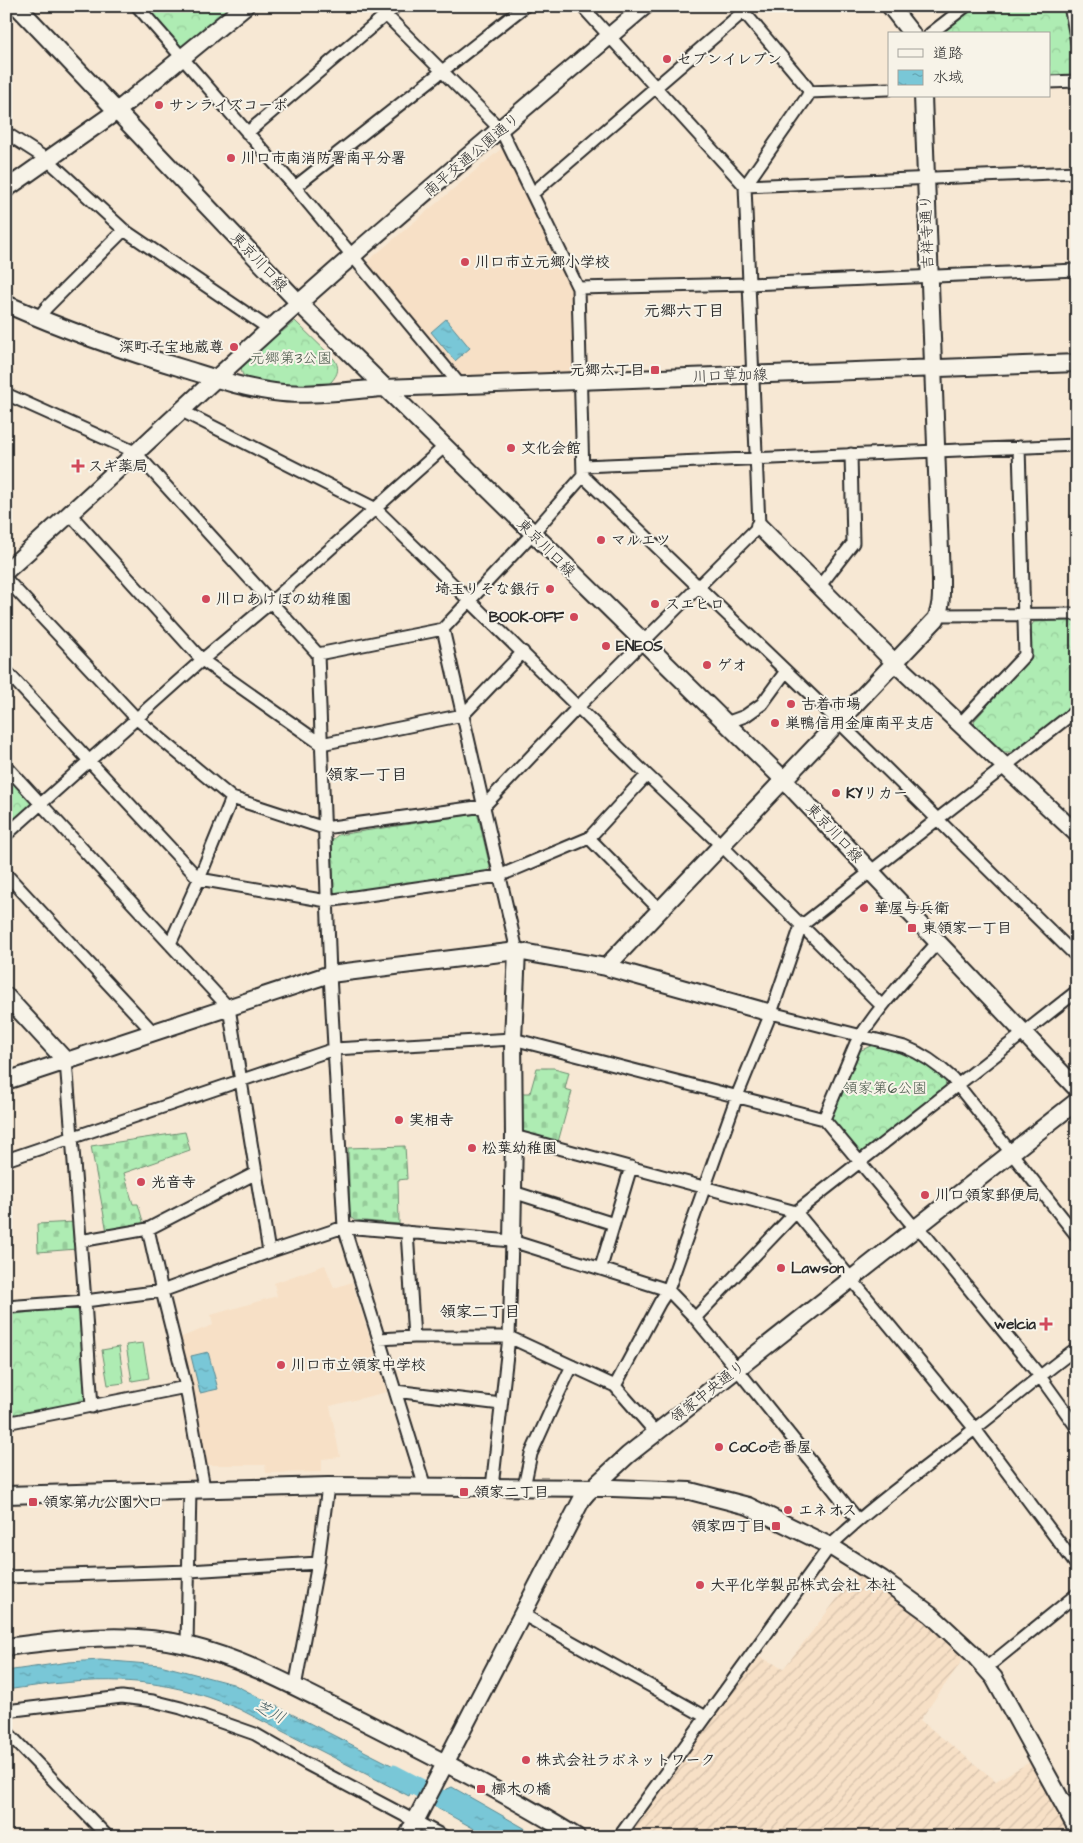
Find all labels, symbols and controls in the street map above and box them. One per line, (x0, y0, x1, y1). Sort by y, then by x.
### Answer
legend (888, 32, 1050, 98)
text: 道路 (933, 43, 963, 64)
place label: セブンイレブン (677, 49, 782, 70)
marker: セブンイレブン (661, 53, 673, 65)
text: 水域 (933, 67, 963, 88)
place label: サンライズコーポ (169, 95, 288, 116)
marker: サンライズコーポ (153, 99, 165, 111)
street label: 南平交通公園通り (419, 108, 525, 202)
place label: 川口市南消防署南平分署 (241, 148, 406, 169)
marker: 川口市南消防署南平分署 (225, 152, 237, 164)
street label: 吉祥寺通り (915, 194, 939, 270)
street label: 東京川口線 (226, 227, 292, 297)
place label: 川口市立元郷小学校 (475, 252, 610, 273)
marker: 川口市立元郷小学校 (459, 256, 471, 268)
district label: 元郷六丁目 (644, 300, 724, 322)
place label: 深町子宝地蔵尊 (119, 337, 224, 358)
marker: 深町子宝地蔵尊 (228, 341, 240, 353)
park label: 元郷第3公園 (250, 348, 332, 369)
place label: 元郷六丁目 (570, 360, 645, 381)
marker: 元郷六丁目 (649, 364, 661, 376)
street label: 川口草加線 (692, 364, 768, 388)
place label: 文化会館 (521, 438, 581, 459)
marker: 文化会館 (505, 442, 517, 454)
place label: スギ薬局 (88, 456, 148, 477)
marker: スギ薬局 (72, 460, 84, 472)
street label: 東京川口線 (512, 514, 580, 582)
place label: マルエツ (611, 530, 671, 551)
marker: マルエツ (595, 534, 607, 546)
place label: 埼玉りそな銀行 (435, 579, 540, 600)
marker: 埼玉りそな銀行 (544, 583, 556, 595)
place label: 川口あけぼの幼稚園 (216, 589, 351, 610)
marker: 川口あけぼの幼稚園 (200, 593, 212, 605)
place label: スエヒロ (665, 594, 725, 615)
marker: スエヒロ (649, 598, 661, 610)
place label: BOOK-OFF (489, 607, 565, 628)
marker: BOOK-OFF (568, 611, 580, 623)
place label: ENEOS (616, 636, 663, 657)
marker: ENEOS (600, 640, 612, 652)
place label: ゲオ (717, 655, 747, 676)
marker: ゲオ (701, 659, 713, 671)
place label: 古着市場 (801, 694, 861, 715)
marker: 古着市場 (785, 698, 797, 710)
place label: 巣鴨信用金庫南平支店 (785, 713, 935, 734)
marker: 巣鴨信用金庫南平支店 (769, 717, 781, 729)
district label: 領家一丁目 (327, 764, 407, 786)
place label: KYリカー (846, 783, 908, 804)
marker: KYリカー (830, 787, 842, 799)
street label: 東京川口線 (801, 798, 867, 868)
place label: 華屋与兵衛 (874, 898, 949, 919)
marker: 華屋与兵衛 (858, 902, 870, 914)
place label: 東領家一丁目 (922, 918, 1012, 939)
marker: 東領家一丁目 (906, 922, 918, 934)
park label: 領家第6公園 (843, 1078, 927, 1099)
place label: 実相寺 (409, 1110, 454, 1131)
marker: 実相寺 (393, 1114, 405, 1126)
place label: 松葉幼稚園 (482, 1138, 557, 1159)
marker: 松葉幼稚園 (466, 1142, 478, 1154)
place label: 光音寺 (151, 1172, 196, 1193)
marker: 光音寺 (135, 1176, 147, 1188)
place label: 川口領家郵便局 (935, 1185, 1040, 1206)
marker: 川口領家郵便局 (919, 1189, 931, 1201)
place label: Lawson (791, 1258, 845, 1279)
marker: Lawson (775, 1262, 787, 1274)
district label: 領家二丁目 (440, 1301, 520, 1323)
place label: welcia (994, 1314, 1036, 1335)
marker: welcia (1040, 1318, 1052, 1330)
place label: 川口市立領家中学校 (291, 1355, 426, 1376)
street label: 領家中央通り (666, 1356, 750, 1428)
marker: 川口市立領家中学校 (275, 1359, 287, 1371)
place label: CoCo壱番屋 (729, 1437, 812, 1458)
marker: CoCo壱番屋 (713, 1441, 725, 1453)
place label: 領家二丁目 (474, 1482, 549, 1503)
marker: 領家二丁目 (458, 1486, 470, 1498)
place label: 領家第九公園入口 (43, 1492, 163, 1513)
marker: 領家第九公園入口 (27, 1496, 39, 1508)
place label: エネオス (798, 1500, 857, 1521)
marker: エネオス (782, 1504, 794, 1516)
place label: 領家四丁目 (691, 1516, 766, 1537)
marker: 領家四丁目 (770, 1520, 782, 1532)
place label: 大平化学製品株式会社 本社 (710, 1575, 896, 1596)
marker: 大平化学製品株式会社 本社 (694, 1579, 706, 1591)
water label: 芝川 (251, 1695, 289, 1729)
place label: 株式会社ラボネットワーク (536, 1750, 715, 1771)
marker: 株式会社ラボネットワーク (520, 1754, 532, 1766)
place label: 梛木の橋 (491, 1779, 551, 1800)
marker: 梛木の橋 (475, 1783, 487, 1795)

